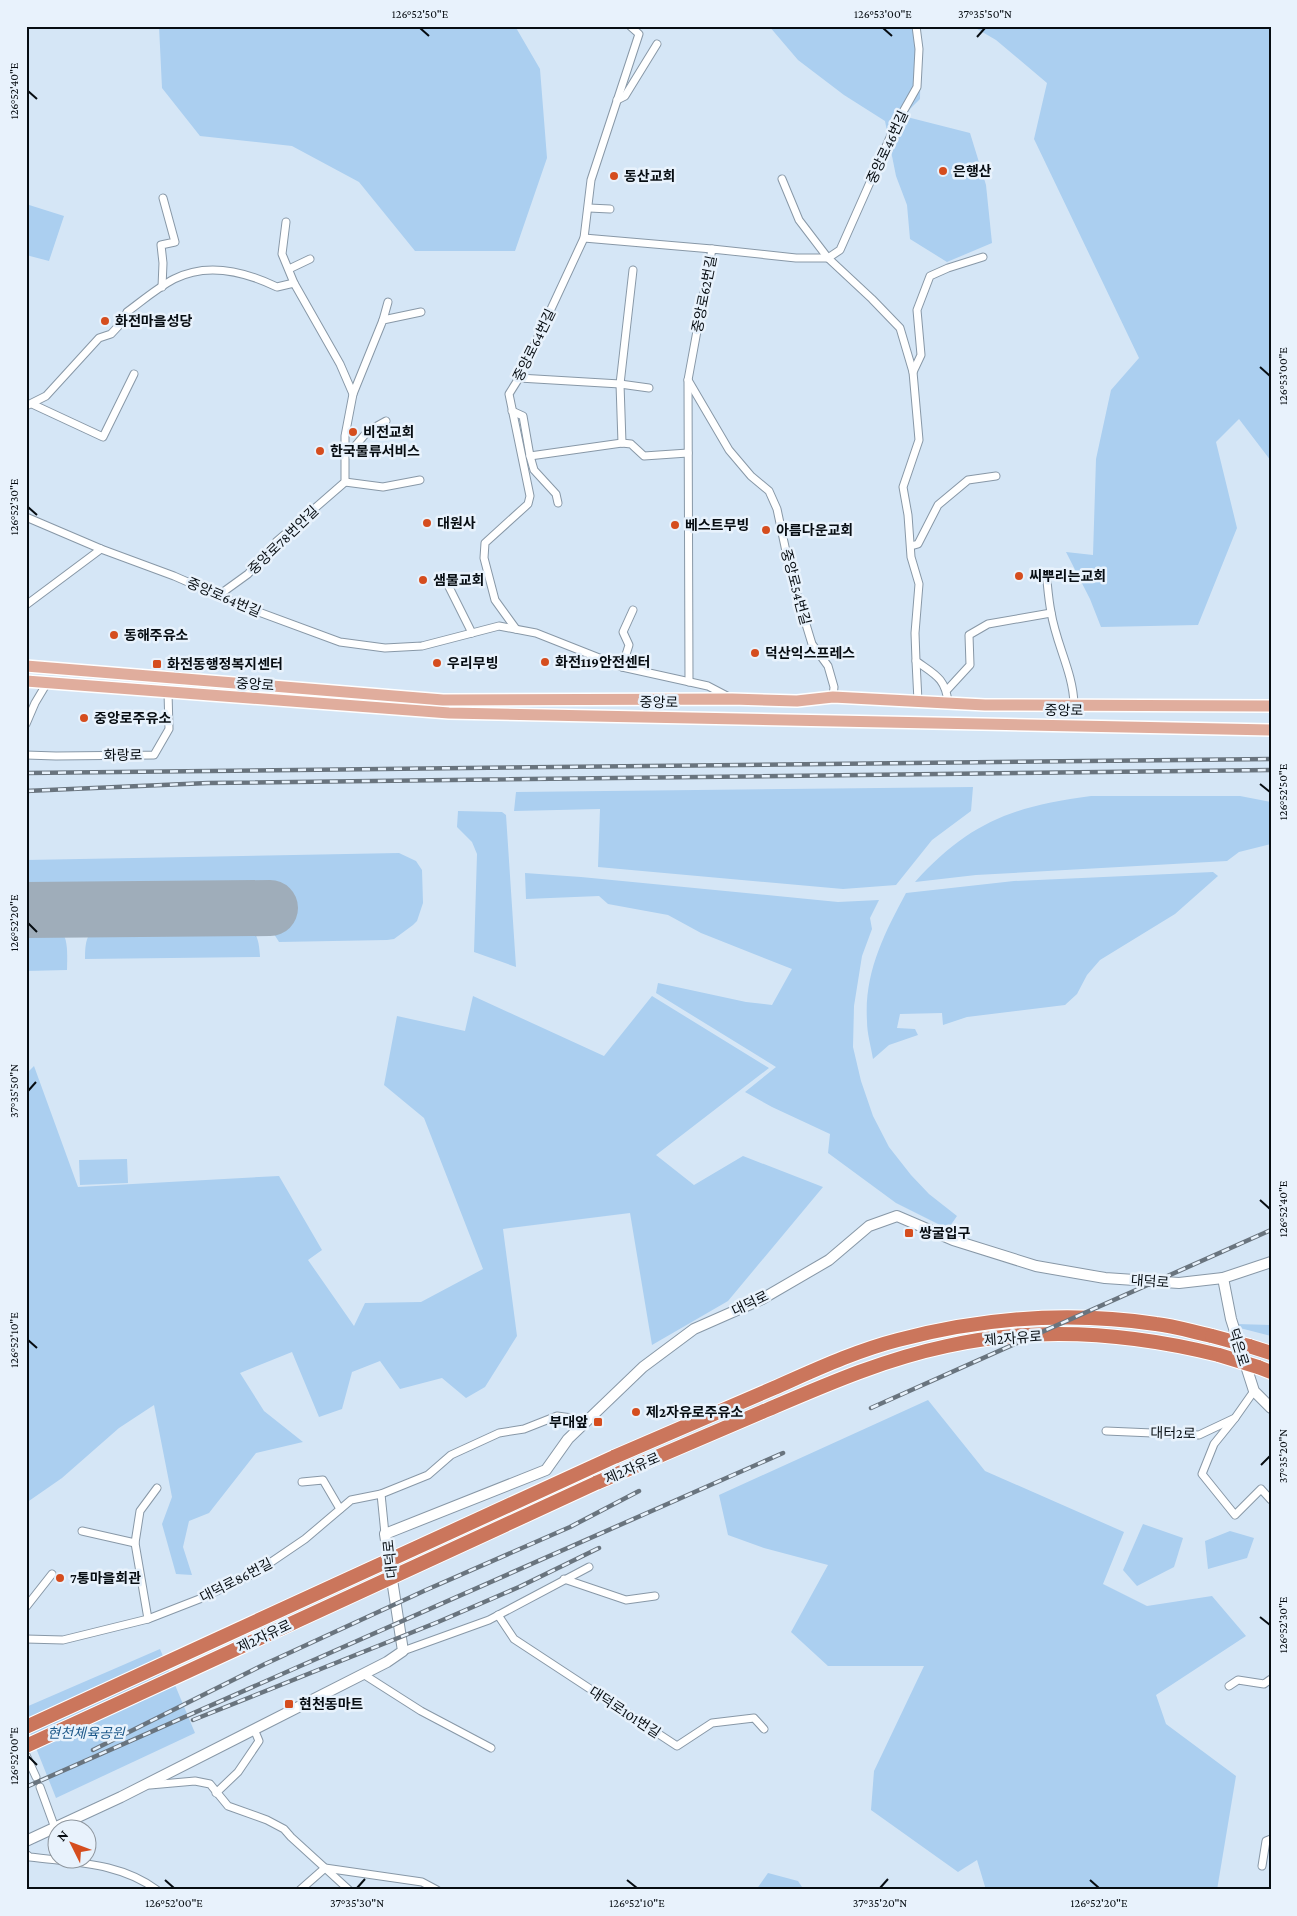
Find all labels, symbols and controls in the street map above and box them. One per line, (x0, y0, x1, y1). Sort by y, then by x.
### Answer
text: 126°52'50"E (392, 7, 449, 21)
text: 126°53'00"E (854, 7, 912, 21)
text: 37°35'50"N (958, 7, 1012, 21)
text: 126°52'40"E (7, 62, 21, 119)
street label: 중앙로46번길 (863, 108, 911, 186)
place label: 은행산 (953, 163, 992, 179)
marker: 은행산 (937, 165, 949, 177)
place label: 동산교회 (624, 168, 676, 184)
marker: 동산교회 (608, 170, 620, 182)
street label: 중앙로62번길 (689, 254, 719, 334)
street label: 중앙로64번길 (510, 306, 558, 384)
place label: 화전마을성당 (115, 313, 192, 329)
marker: 화전마을성당 (99, 315, 111, 327)
text: 126°53'00"E (1276, 347, 1290, 405)
place label: 비전교회 (363, 424, 415, 440)
marker: 비전교회 (347, 426, 359, 438)
place label: 한국물류서비스 (330, 443, 420, 459)
marker: 한국물류서비스 (314, 445, 326, 457)
text: 126°52'30"E (7, 478, 21, 535)
street label: 중앙로78번안길 (245, 503, 321, 577)
place label: 대원사 (437, 515, 476, 531)
marker: 대원사 (421, 517, 433, 529)
place label: 베스트무빙 (685, 517, 749, 533)
marker: 베스트무빙 (669, 519, 681, 531)
place label: 아름다운교회 (776, 522, 853, 538)
marker: 아름다운교회 (760, 524, 772, 536)
street label: 중앙로54번길 (778, 547, 814, 627)
place label: 씨뿌리는교회 (1029, 568, 1106, 584)
marker: 씨뿌리는교회 (1013, 570, 1025, 582)
place label: 샘물교회 (433, 572, 485, 588)
street label: 중앙로64번길 (185, 574, 263, 620)
marker: 샘물교회 (417, 574, 429, 586)
place label: 동해주유소 (124, 627, 189, 643)
marker: 동해주유소 (108, 629, 120, 641)
place label: 덕산익스프레스 (765, 645, 855, 661)
marker: 덕산익스프레스 (749, 647, 761, 659)
place label: 화전119안전센터 (555, 654, 650, 670)
place label: 우리무빙 (447, 655, 499, 671)
place label: 화전동행정복지센터 (167, 656, 283, 672)
marker: 화전119안전센터 (539, 656, 551, 668)
marker: 우리무빙 (431, 657, 443, 669)
marker: 화전동행정복지센터 (151, 658, 163, 670)
street label: 중앙로 (235, 675, 275, 693)
street label: 중앙로 (640, 694, 679, 710)
street label: 중앙로 (1045, 702, 1084, 718)
place label: 중앙로주유소 (94, 710, 171, 726)
marker: 중앙로주유소 (78, 712, 90, 724)
street label: 화랑로 (104, 747, 143, 763)
text: 126°52'50"E (1276, 763, 1290, 820)
text: 126°52'20"E (7, 894, 21, 951)
text: 37°35'50"N (7, 1064, 21, 1118)
text: 126°52'40"E (1276, 1180, 1290, 1237)
place label: 쌍굴입구 (919, 1225, 971, 1241)
marker: 쌍굴입구 (903, 1227, 915, 1239)
street label: 대덕로 (1130, 1272, 1170, 1290)
street label: 대덕로 (729, 1287, 771, 1319)
text: 126°52'10"E (7, 1312, 21, 1368)
street label: 덕은로 (1226, 1326, 1252, 1368)
street label: 제2자유로 (983, 1328, 1043, 1348)
place label: 제2자유로주유소 (646, 1404, 743, 1420)
marker: 제2자유로주유소 (630, 1406, 642, 1418)
place label: 부대앞 (549, 1414, 588, 1430)
marker: 부대앞 (592, 1416, 604, 1428)
street label: 대터2로 (1150, 1425, 1196, 1441)
text: 37°35'20"N (1276, 1429, 1290, 1483)
street label: 제2자유로 (602, 1449, 662, 1487)
street label: 대덕로 (380, 1539, 400, 1579)
street label: 대덕로86번길 (197, 1555, 275, 1605)
place label: 7통마을회관 (70, 1570, 141, 1586)
marker: 7통마을회관 (54, 1572, 66, 1584)
text: 126°52'30"E (1276, 1596, 1290, 1653)
street label: 제2자유로 (234, 1616, 294, 1656)
street label: 대덕로101번길 (586, 1683, 664, 1741)
place label: 현천동마트 (299, 1696, 364, 1712)
marker: 현천동마트 (283, 1698, 295, 1710)
park label: 현천체육공원 (47, 1725, 126, 1741)
text: 126°52'00"E (7, 1727, 21, 1785)
north arrow (48, 1818, 98, 1868)
text: N (53, 1826, 72, 1844)
text: 126°52'00"E (145, 1896, 203, 1910)
text: 37°35'30"N (330, 1896, 384, 1910)
text: 126°52'10"E (609, 1896, 665, 1910)
text: 37°35'20"N (853, 1896, 907, 1910)
text: 126°52'20"E (1071, 1896, 1128, 1910)

